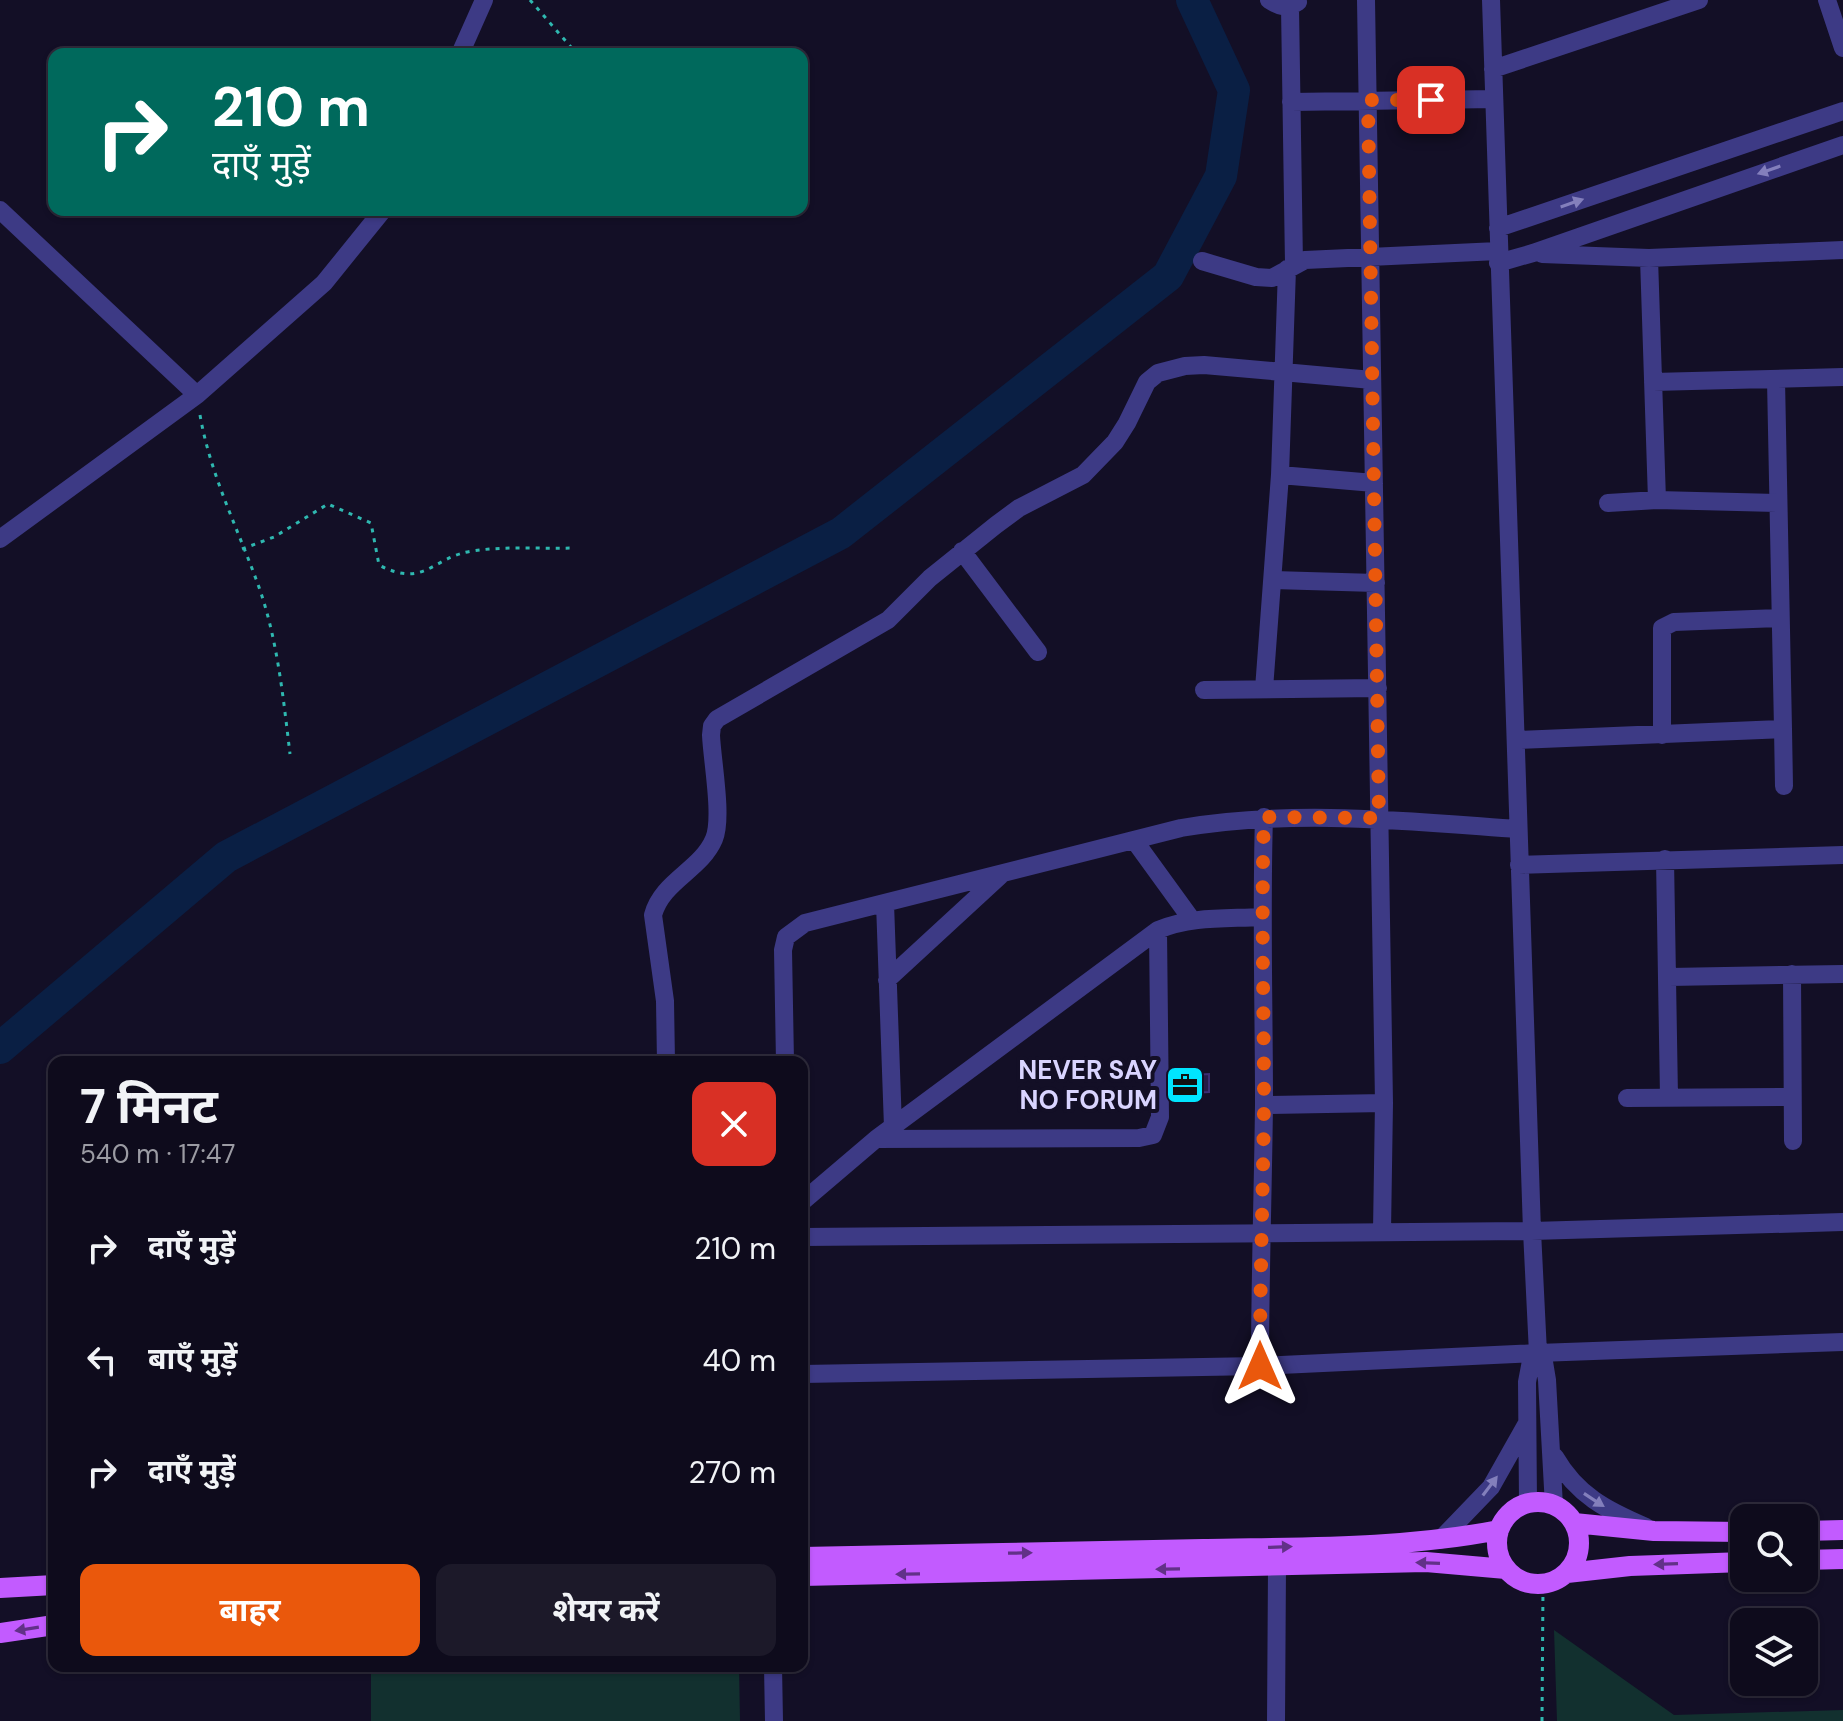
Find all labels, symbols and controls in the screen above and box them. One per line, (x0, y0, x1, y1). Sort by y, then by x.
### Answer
pin (1397, 66, 1465, 134)
text: 210 m (212, 70, 370, 143)
icon: arrive (1409, 78, 1453, 122)
icon: right (80, 80, 184, 184)
text: दाएँ मुड़ें (212, 141, 311, 188)
one-way arrow (1757, 165, 1781, 177)
one-way arrow (1560, 197, 1584, 209)
place label: NEVER SAY NO FORUM (1018, 1053, 1157, 1117)
office icon: NEVER SAY NO FORUM (1164, 1064, 1206, 1106)
text: 7 मिनट (80, 1075, 218, 1138)
button: close (692, 1082, 776, 1166)
text: 540 m · 17:47 (80, 1137, 235, 1171)
icon: right (80, 1226, 124, 1270)
text: दाएँ मुड़ें (148, 1227, 236, 1266)
text: 210 m (694, 1229, 776, 1268)
position arrow (1218, 1324, 1302, 1408)
icon: left (80, 1338, 124, 1382)
text: बाएँ मुड़ें (148, 1339, 237, 1378)
text: 40 m (703, 1341, 776, 1380)
icon: right (80, 1450, 124, 1494)
text: दाएँ मुड़ें (148, 1451, 236, 1490)
text: 270 m (688, 1453, 776, 1492)
one-way arrow (1482, 1475, 1498, 1497)
one-way arrow (1584, 1493, 1605, 1508)
map controls (1730, 1504, 1818, 1696)
button: search (1730, 1504, 1818, 1592)
one-way arrow (1268, 1541, 1293, 1554)
one-way arrow (1008, 1546, 1033, 1559)
one-way arrow (1415, 1556, 1440, 1569)
one-way arrow (1653, 1558, 1678, 1571)
one-way arrow (1155, 1563, 1180, 1575)
button: बाहर (80, 1564, 420, 1656)
button: शेयर करें (436, 1564, 776, 1656)
one-way arrow (895, 1568, 920, 1580)
button: layers (1730, 1608, 1818, 1696)
one-way arrow (14, 1623, 39, 1636)

